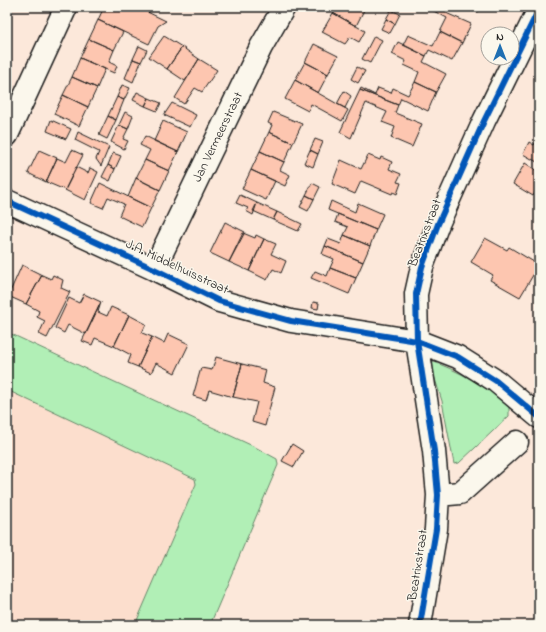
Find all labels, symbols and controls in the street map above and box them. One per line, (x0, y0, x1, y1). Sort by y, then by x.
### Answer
north arrow (480, 26, 520, 66)
text: N (496, 29, 504, 45)
street label: Jan Vermeerstraat (188, 88, 248, 185)
street label: Beatrixstraat (403, 196, 447, 271)
street label: J.A. Middelhuisstraat (122, 235, 232, 299)
street label: Beatrixstraat (403, 528, 433, 603)

